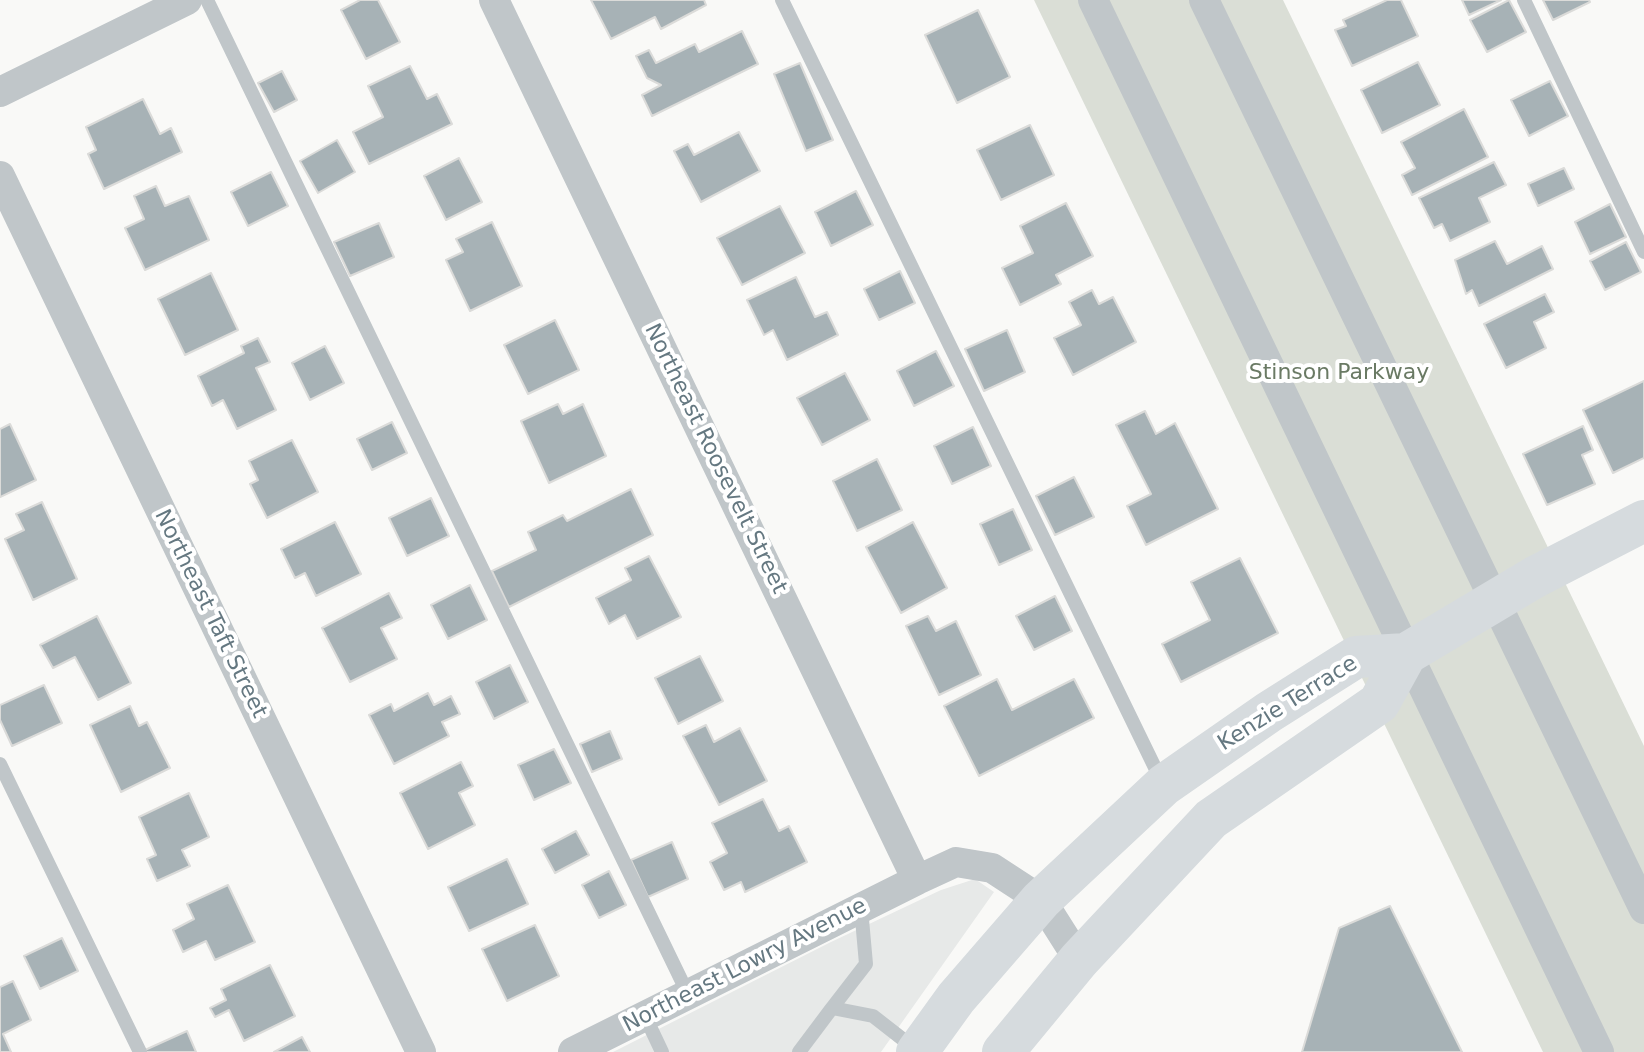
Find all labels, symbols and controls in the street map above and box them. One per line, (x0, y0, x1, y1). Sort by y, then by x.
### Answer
street label: Northeast Roosevelt Street (638, 320, 792, 598)
park label: Stinson Parkway (1249, 360, 1429, 386)
street label: Northeast Taft Street (148, 505, 272, 723)
street label: Kenzie Terrace (1214, 651, 1362, 757)
street label: Northeast Lowry Avenue (619, 893, 871, 1039)

